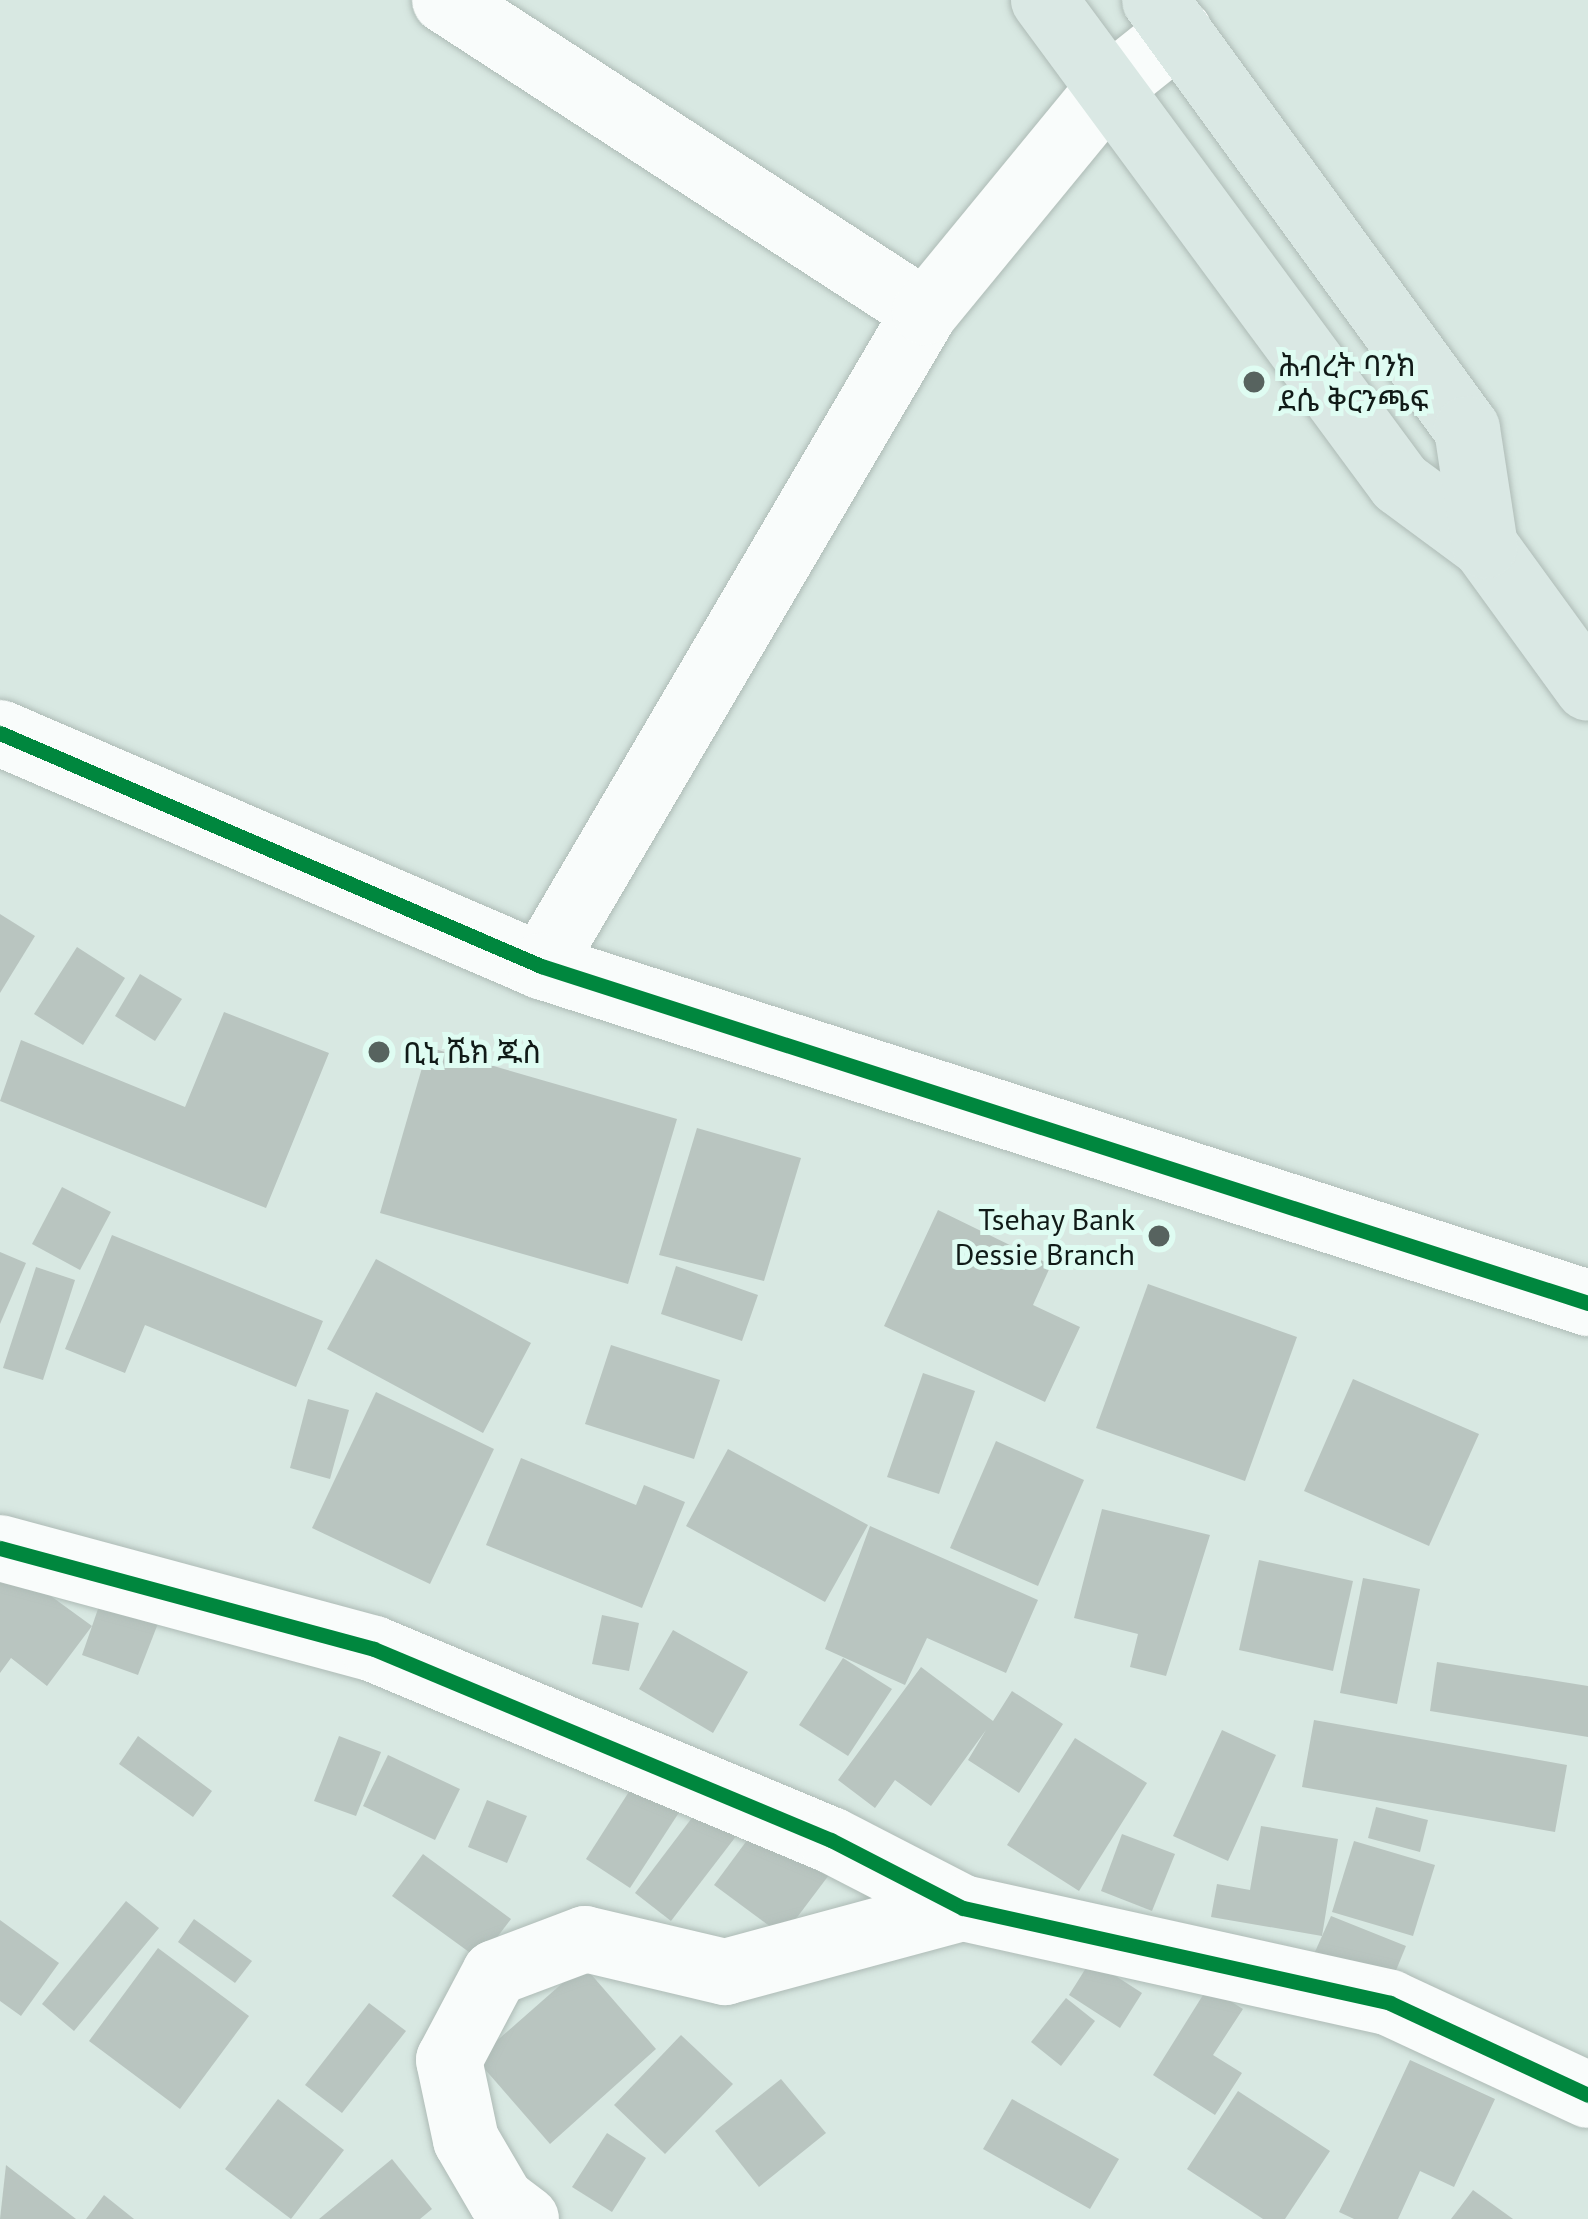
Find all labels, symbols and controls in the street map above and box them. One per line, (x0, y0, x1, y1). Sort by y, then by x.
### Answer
place label: ሕብረት ባንክ ደሴ ቅርንጫፍ (1278, 347, 1428, 418)
marker: ሕብረት ባንክ ደሴ ቅርንጫፍ (1241, 369, 1267, 395)
place label: ቢኒ ሼክ ጁስ (403, 1034, 541, 1070)
marker: ቢኒ ሼክ ጁስ (366, 1039, 392, 1065)
place label: Tsehay Bank Dessie Branch (955, 1201, 1135, 1272)
marker: Tsehay Bank Dessie Branch (1146, 1223, 1172, 1249)

